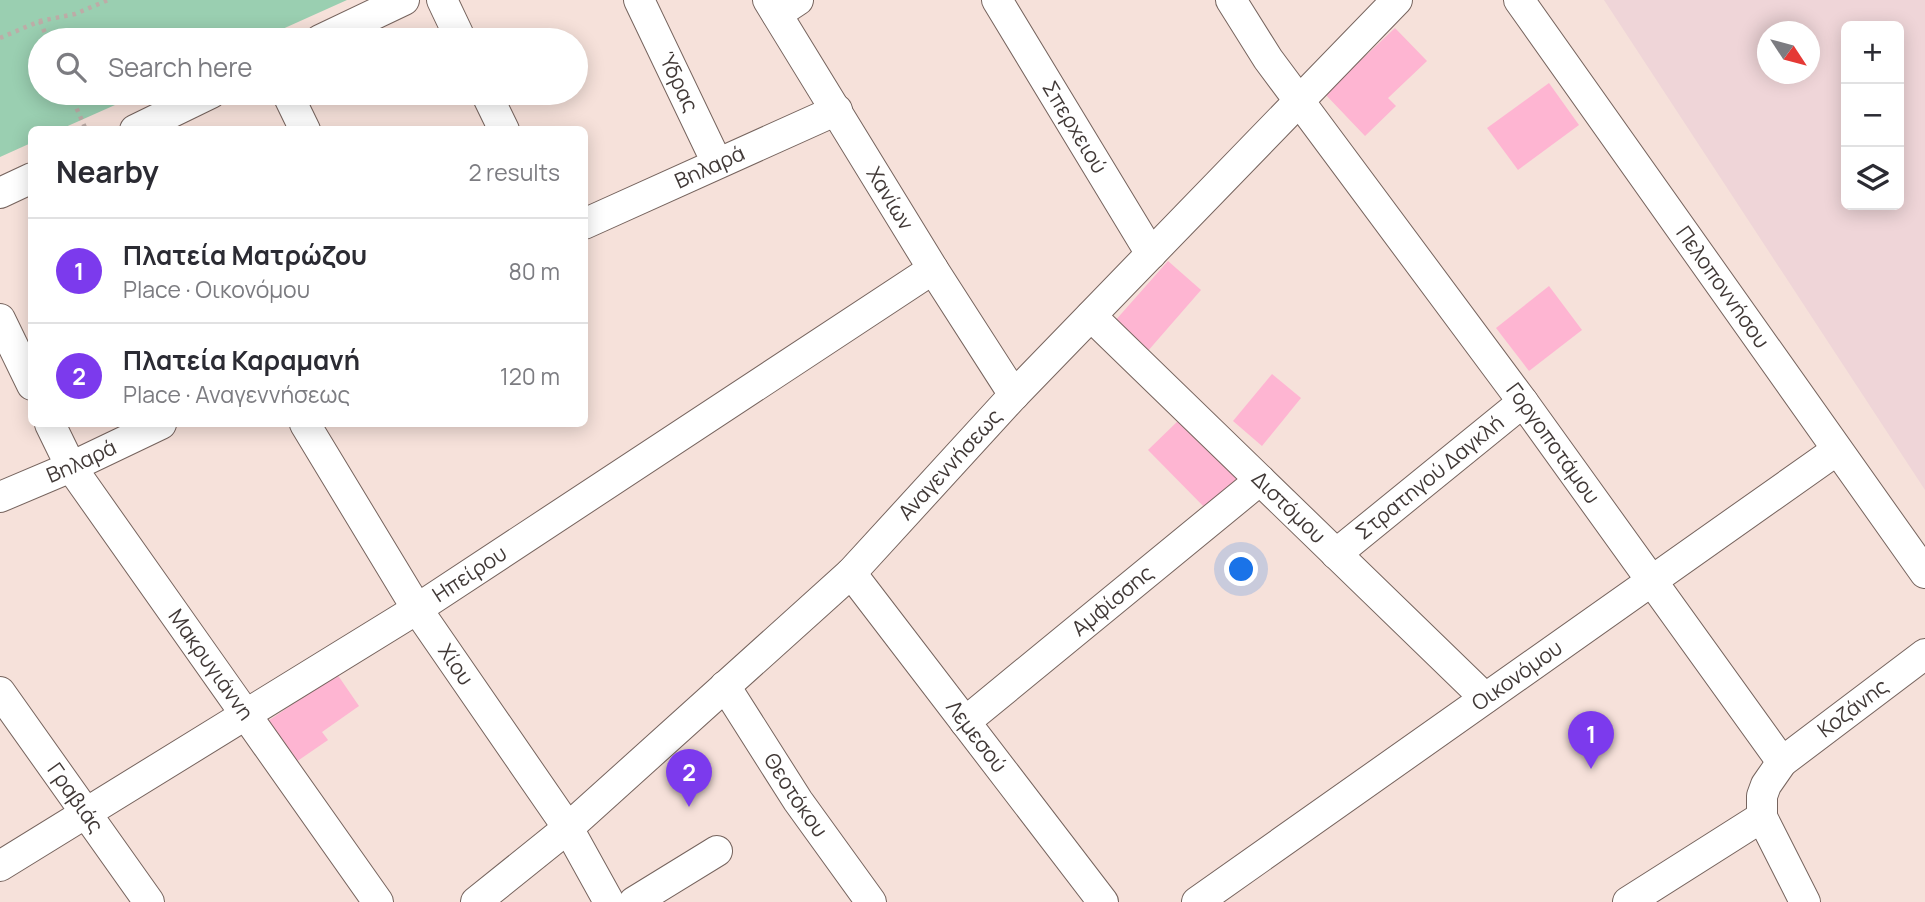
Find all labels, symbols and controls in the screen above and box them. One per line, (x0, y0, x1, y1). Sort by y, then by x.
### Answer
north arrow (1757, 21, 1820, 84)
map controls (1841, 21, 1904, 210)
button: + (1841, 21, 1904, 84)
search box (28, 28, 588, 105)
street label: Ύδρας (653, 47, 705, 116)
icon: search (52, 48, 90, 86)
text: Search here (108, 49, 253, 85)
street label: Σπερχειού (1036, 75, 1114, 178)
button: − (1841, 84, 1904, 147)
street label: Βηλαρά (670, 138, 749, 194)
button: layers (1841, 147, 1904, 210)
text: Nearby (56, 151, 159, 192)
text: 2 results (468, 156, 560, 188)
street label: Χανίων (861, 161, 921, 235)
street label: Πελοποννήσου (1670, 220, 1776, 353)
text: Πλατεία Ματρώζου (123, 237, 367, 273)
text: 1 (74, 255, 84, 287)
text: 80 m (509, 255, 560, 287)
text: Place · Οικονόμου (123, 273, 310, 305)
text: Πλατεία Καραμανή (123, 342, 360, 378)
text: 2 (72, 360, 86, 392)
text: 120 m (500, 360, 560, 392)
street label: Γοργοποτάμου (1500, 377, 1607, 509)
text: Place · Αναγεννήσεως (123, 378, 350, 410)
street label: Αναγεννήσεως (891, 402, 1008, 526)
street label: Στρατηγού Δαγκλή (1349, 408, 1509, 546)
street label: Βηλαρά (42, 432, 121, 489)
street label: Διστόμου (1246, 464, 1332, 549)
street label: Ηπείρου (427, 539, 512, 608)
your location (1224, 552, 1258, 586)
street label: Αμφίσσης (1065, 558, 1159, 642)
street label: Μακρυγιάννη (163, 603, 260, 725)
street label: Οικονόμου (1466, 633, 1568, 717)
street label: Χίου (432, 638, 480, 690)
street label: Κοζάνης (1811, 672, 1893, 743)
street label: Λεμεσού (940, 694, 1014, 778)
pin: 1 (1568, 711, 1614, 769)
street label: Θεοτόκου (758, 747, 835, 842)
pin: 2 (666, 749, 712, 807)
street label: Γραβιάς (42, 757, 111, 838)

